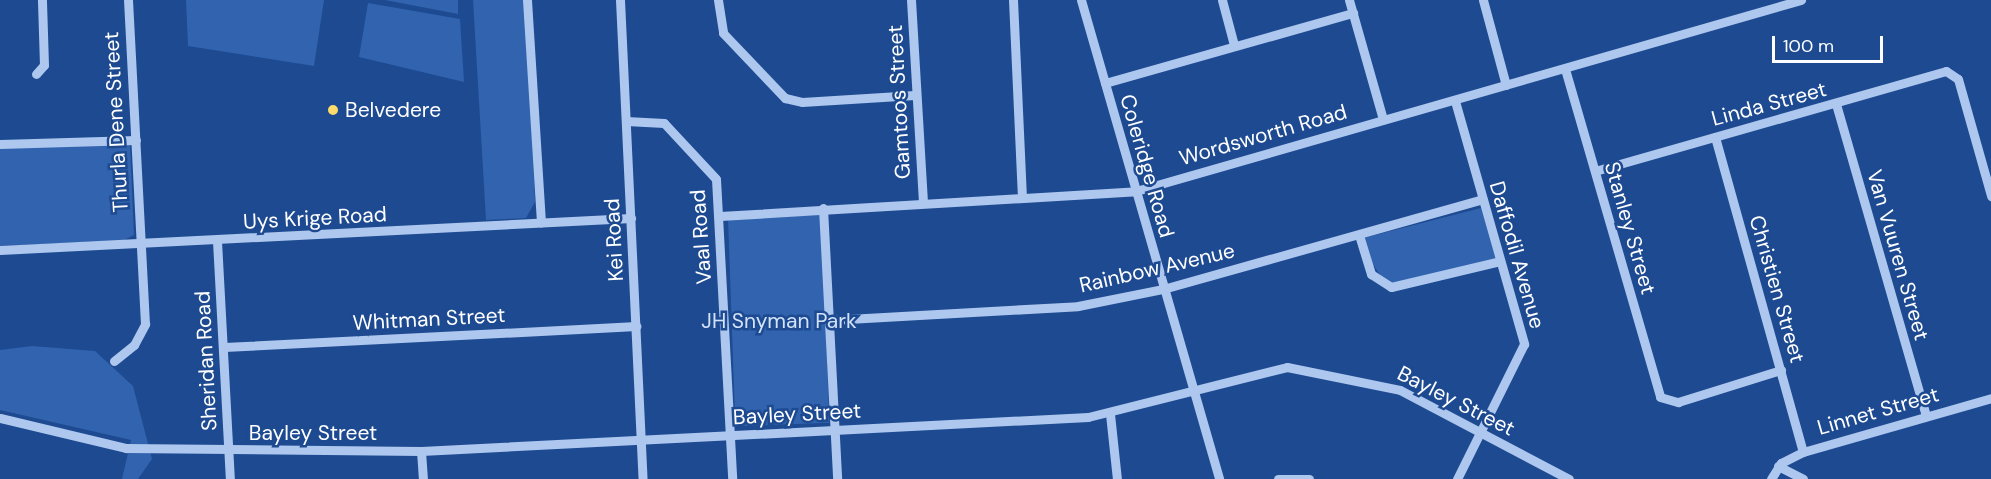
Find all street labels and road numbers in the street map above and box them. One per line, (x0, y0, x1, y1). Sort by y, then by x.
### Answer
street label: Gamtoos Street (882, 24, 916, 180)
street label: Thurla Dene Street (99, 31, 133, 213)
street label: Linda Street (1709, 77, 1829, 131)
street label: Coleridge Road (1115, 91, 1179, 241)
street label: Wordsworth Road (1176, 99, 1350, 171)
street label: Stanley Street (1599, 159, 1661, 297)
street label: Van Vuuren Street (1862, 167, 1934, 343)
street label: Daffodil Avenue (1484, 178, 1550, 332)
street label: Vaal Road (685, 189, 717, 285)
street label: Kei Road (599, 198, 629, 282)
street label: Uys Krige Road (243, 202, 387, 234)
street label: Christien Street (1744, 212, 1810, 366)
street label: Rainbow Avenue (1077, 238, 1237, 298)
street label: Sheridan Road (190, 290, 222, 432)
street label: Whitman Street (352, 302, 506, 336)
street label: Bayley Street (1393, 361, 1519, 441)
street label: Linnet Street (1814, 382, 1942, 440)
street label: Bayley Street (732, 398, 862, 430)
street label: Bayley Street (249, 420, 377, 446)

